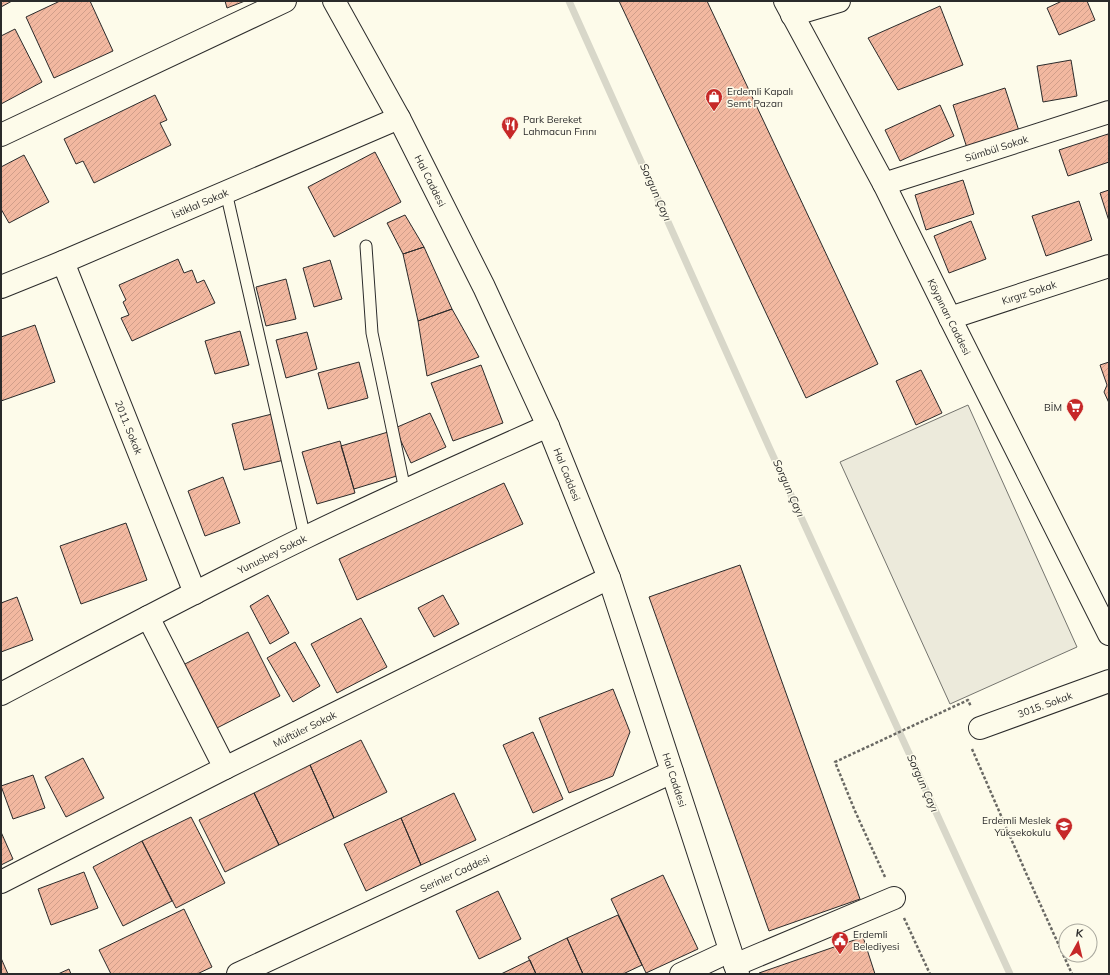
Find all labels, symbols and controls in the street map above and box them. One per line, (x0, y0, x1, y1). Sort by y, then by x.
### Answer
place label: Erdemli Kapalı Semt Pazarı (727, 85, 793, 110)
shop icon: Erdemli Kapalı Semt Pazarı (704, 87, 724, 112)
place label: Park Bereket Lahmacun Fırını (523, 113, 596, 138)
restaurant icon: Park Bereket Lahmacun Fırını (500, 115, 520, 140)
street label: Sümbül Sokak (963, 132, 1031, 164)
street label: Hal Caddesi (412, 153, 449, 209)
water label: Sorgun Çayı (637, 161, 675, 223)
street label: İstiklal Sokak (170, 185, 231, 221)
street label: Köypınarı Caddesi (925, 276, 974, 357)
street label: Kırgız Sokak (1000, 277, 1059, 307)
supermarket icon: BİM (1065, 397, 1085, 422)
street label: 2011. Sokak (112, 398, 146, 457)
place label: BİM (1044, 401, 1062, 414)
street label: Hal Caddesi (551, 446, 584, 503)
water label: Sorgun Çayı (770, 457, 808, 519)
street label: Yunusbey Sokak (234, 531, 309, 577)
street label: 3015. Sokak (1016, 688, 1075, 720)
street label: Müftüler Sokak (271, 707, 339, 750)
street label: Hal Caddesi (660, 751, 690, 808)
water label: Sorgun Çayı (904, 752, 942, 814)
place label: Erdemli Meslek Yüksekokulu (982, 814, 1052, 839)
school or university icon: Erdemli Meslek Yüksekokulu (1054, 816, 1074, 841)
street label: Serinler Caddesi (418, 851, 492, 895)
north arrow (1058, 923, 1098, 963)
text: K (1075, 926, 1085, 941)
place label: Erdemli Belediyesi (853, 928, 899, 953)
public building icon: Erdemli Belediyesi (830, 930, 850, 955)

